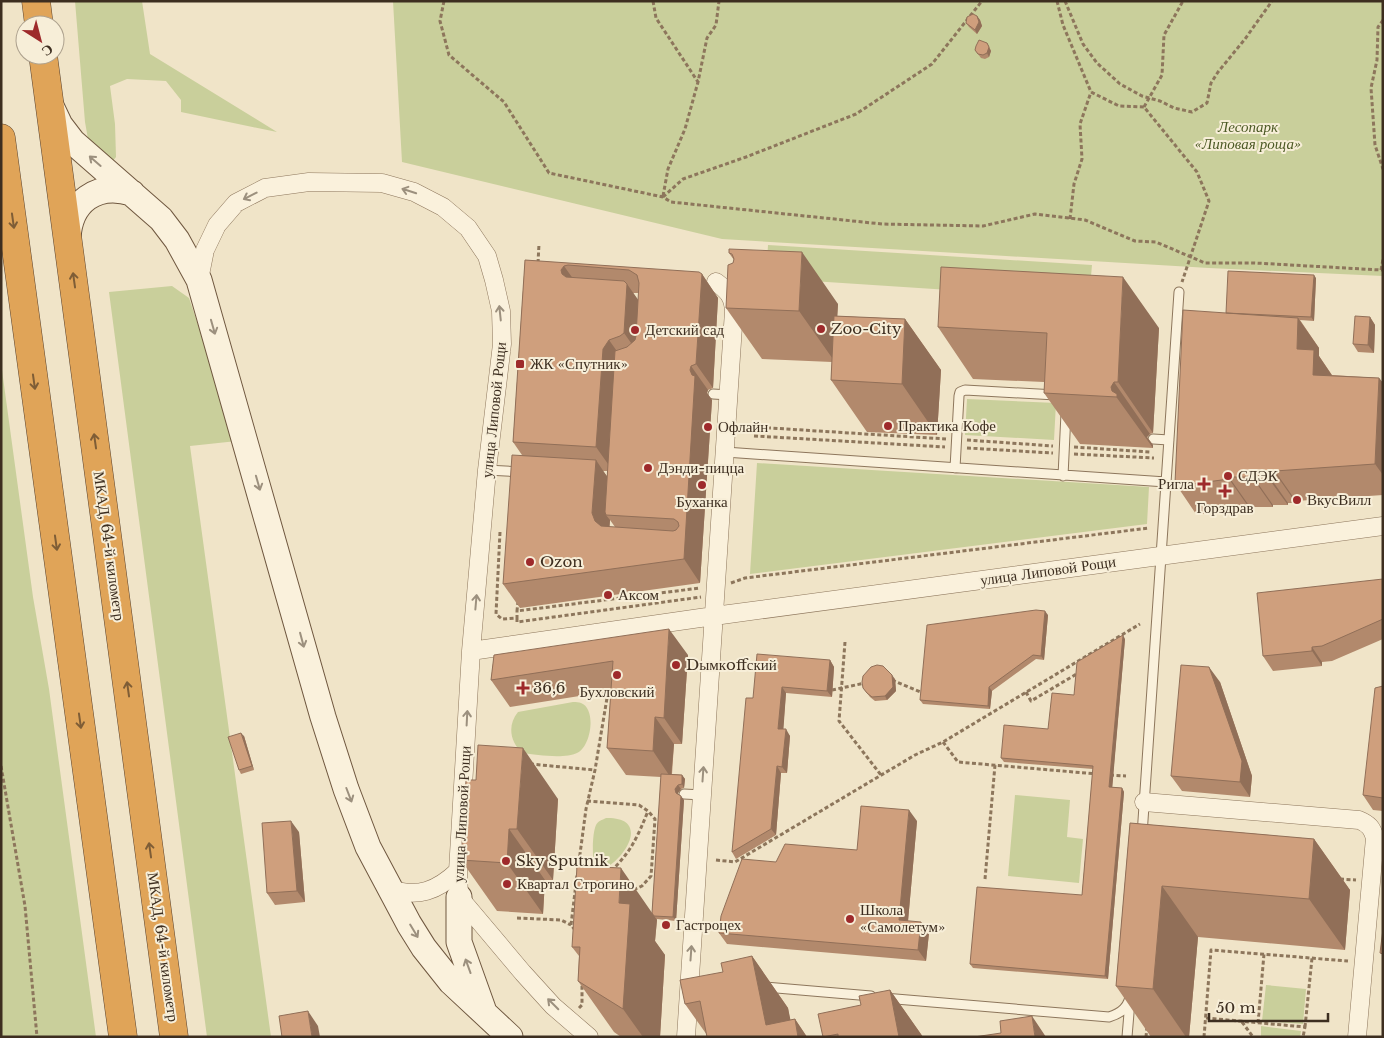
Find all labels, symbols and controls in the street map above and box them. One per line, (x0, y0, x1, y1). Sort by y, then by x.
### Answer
north arrow (15, 15, 65, 65)
text: С (38, 40, 57, 61)
park label: Лесопарк «Липовая роща» (1195, 117, 1301, 153)
one-way arrow (88, 155, 101, 167)
one-way arrow (402, 186, 418, 195)
one-way arrow (243, 192, 258, 201)
one-way arrow (8, 213, 18, 229)
one-way arrow (69, 272, 79, 288)
one-way arrow (495, 305, 505, 321)
one-way arrow (208, 319, 218, 335)
place label: Zoo-City (831, 319, 902, 338)
place label: Детский сад (645, 320, 725, 339)
marker: Zoo-City (815, 323, 827, 335)
marker: Детский сад (629, 324, 641, 336)
street label: улица Липовой Рощи (477, 341, 510, 479)
place label: ЖК «Спутник» (530, 354, 628, 373)
marker: ЖК «Спутник» (514, 358, 526, 370)
one-way arrow (30, 374, 40, 390)
place label: Практика Кофе (898, 416, 996, 435)
place label: Офлайн (718, 417, 768, 436)
marker: Практика Кофе (882, 420, 894, 432)
marker: Офлайн (702, 421, 714, 433)
one-way arrow (90, 433, 100, 449)
place label: Дэнди-пицца (658, 458, 744, 477)
marker: Дэнди-пицца (642, 462, 654, 474)
place label: СДЭК (1238, 466, 1279, 485)
street label: МКАД, 64-й километр (90, 470, 129, 622)
marker: СДЭК (1222, 470, 1234, 482)
place label: Ригла (1158, 474, 1194, 493)
one-way arrow (253, 475, 263, 491)
marker: Ригла (1198, 478, 1210, 490)
marker: Буханка (696, 479, 708, 491)
marker: Горздрав (1219, 485, 1231, 497)
place label: ВкусВилл (1307, 490, 1372, 509)
place label: Буханка (676, 492, 728, 511)
marker: ВкусВилл (1291, 494, 1303, 506)
place label: Горздрав (1196, 498, 1254, 517)
one-way arrow (51, 535, 61, 551)
place label: Ozon (540, 552, 583, 571)
street label: улица Липовой Рощи (979, 552, 1117, 589)
marker: Ozon (524, 556, 536, 568)
place label: Аксом (618, 585, 660, 604)
marker: Аксом (602, 589, 614, 601)
one-way arrow (471, 594, 480, 610)
one-way arrow (297, 631, 307, 647)
place label: Dымкoffский (686, 655, 777, 674)
marker: Dымкoffский (670, 659, 682, 671)
marker: Бухловский (611, 669, 623, 681)
place label: 36,6 (533, 678, 565, 697)
one-way arrow (123, 681, 133, 697)
marker: 36,6 (517, 682, 529, 694)
place label: Бухловский (579, 682, 655, 701)
one-way arrow (463, 710, 472, 726)
one-way arrow (76, 713, 86, 729)
street label: улица Липовой Рощи (448, 745, 475, 883)
one-way arrow (699, 766, 708, 782)
one-way arrow (345, 788, 354, 803)
one-way arrow (144, 842, 154, 858)
place label: Sky Sputnik (516, 851, 609, 870)
marker: Sky Sputnik (500, 855, 512, 867)
street label: МКАД, 64-й километр (144, 871, 183, 1023)
place label: Квартал Строгино (517, 874, 634, 893)
marker: Квартал Строгино (501, 878, 513, 890)
place label: Школа «Самолетум» (860, 900, 945, 936)
marker: Школа «Самолетум» (844, 913, 856, 925)
place label: Гастроцех (676, 915, 742, 934)
marker: Гастроцех (660, 919, 672, 931)
one-way arrow (409, 924, 419, 938)
one-way arrow (687, 945, 696, 961)
one-way arrow (463, 958, 472, 974)
scale bar (1209, 990, 1328, 1022)
text: 50 m (1216, 998, 1256, 1017)
one-way arrow (547, 999, 559, 1011)

